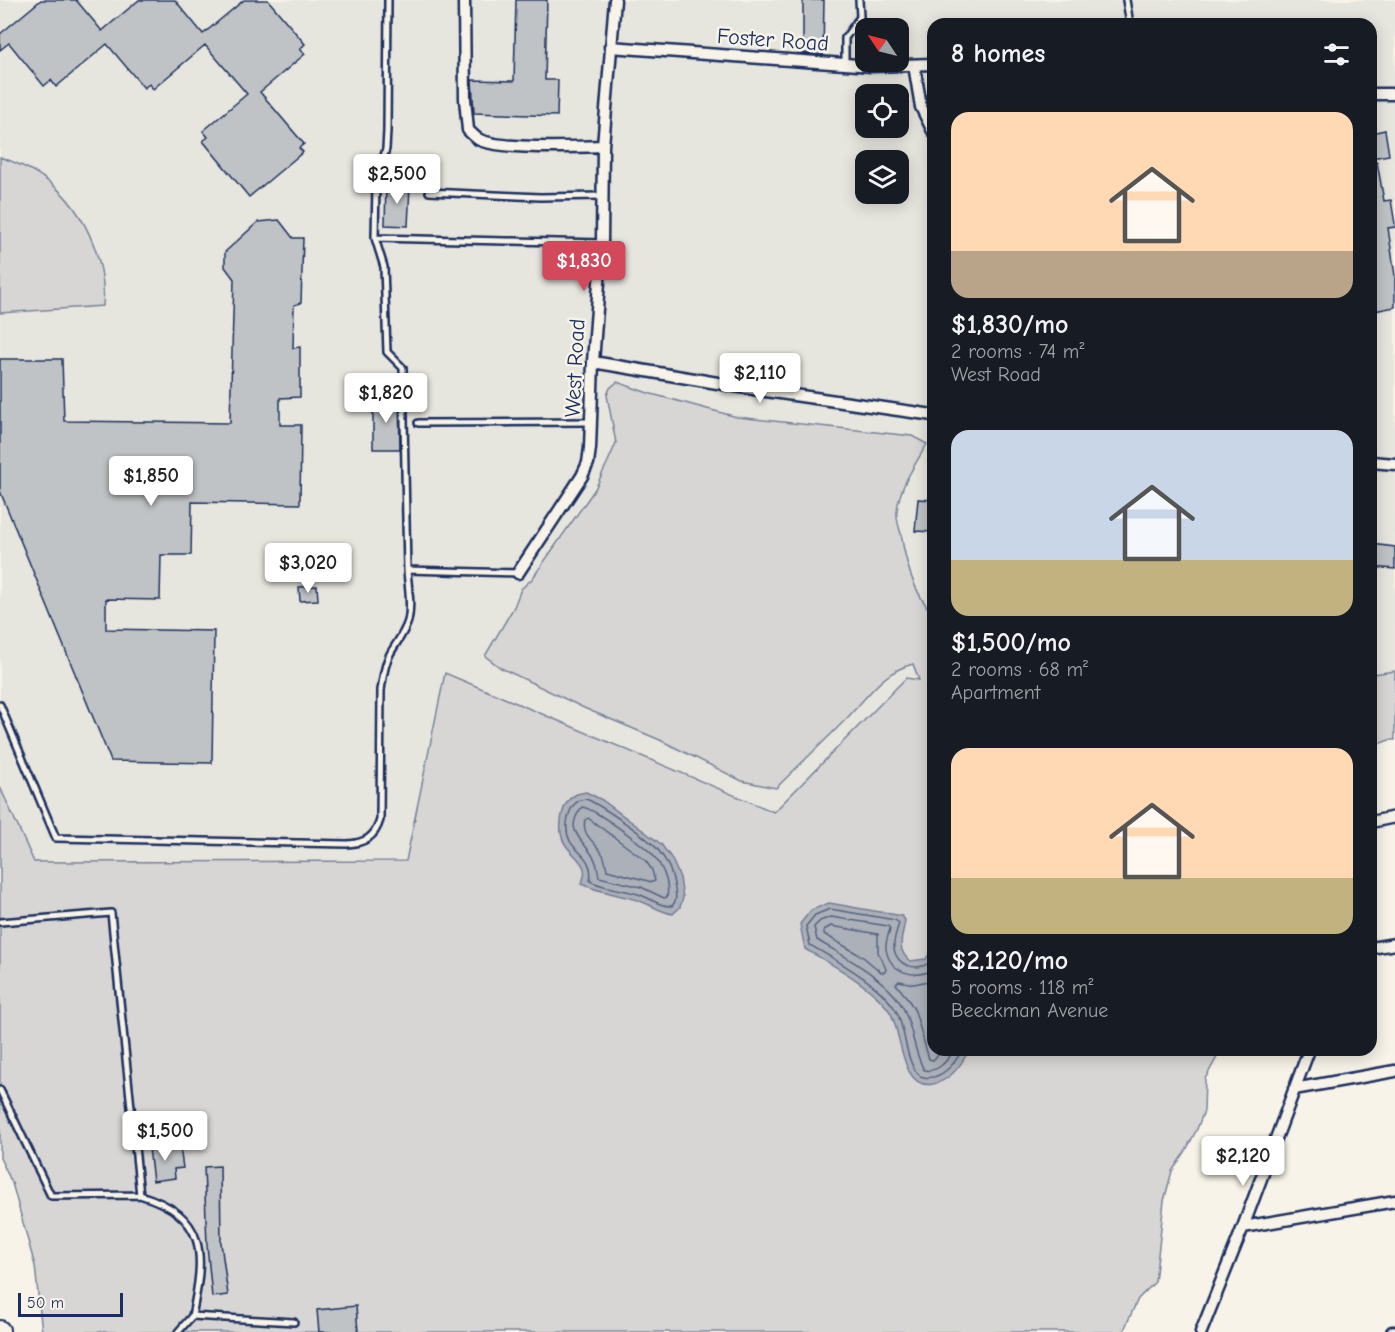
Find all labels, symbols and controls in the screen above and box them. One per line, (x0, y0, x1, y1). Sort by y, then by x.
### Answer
north arrow (855, 18, 909, 72)
map controls (855, 18, 909, 204)
street label: Foster Road (716, 23, 830, 57)
icon: filters (1320, 38, 1353, 71)
text: 8 homes (951, 39, 1045, 69)
button: locate (855, 84, 909, 138)
button: layers (855, 150, 909, 204)
icon: home (1098, 151, 1206, 259)
pin: $2,500 (348, 154, 446, 205)
text: $2,500 (367, 162, 427, 185)
pin: $1,830 (535, 241, 633, 292)
text: $1,830 (556, 249, 612, 272)
text: $1,830/mo (951, 310, 1068, 340)
street label: West Road (559, 318, 591, 418)
text: 2 rooms · 74 m² (951, 340, 1084, 363)
pin: $2,110 (711, 353, 809, 404)
text: $2,110 (734, 361, 786, 384)
text: West Road (951, 363, 1041, 386)
pin: $1,820 (337, 373, 435, 424)
text: $1,820 (358, 381, 414, 404)
pin: $1,850 (102, 456, 200, 507)
text: $1,850 (123, 464, 179, 487)
icon: home (1098, 469, 1206, 577)
pin: $3,020 (259, 543, 357, 594)
text: $3,020 (279, 551, 337, 574)
text: $1,500/mo (951, 628, 1071, 658)
text: 2 rooms · 68 m² (951, 658, 1088, 681)
text: Apartment (951, 681, 1041, 704)
icon: home (1098, 787, 1206, 895)
text: $2,120/mo (951, 946, 1068, 976)
text: 5 rooms · 118 m² (951, 976, 1093, 999)
text: Beeckman Avenue (951, 999, 1108, 1022)
pin: $1,500 (116, 1111, 214, 1162)
text: $1,500 (136, 1119, 194, 1142)
pin: $2,120 (1194, 1136, 1292, 1187)
text: $2,120 (1215, 1144, 1271, 1167)
scale bar (18, 1290, 123, 1318)
text: 50 m (27, 1294, 64, 1312)

